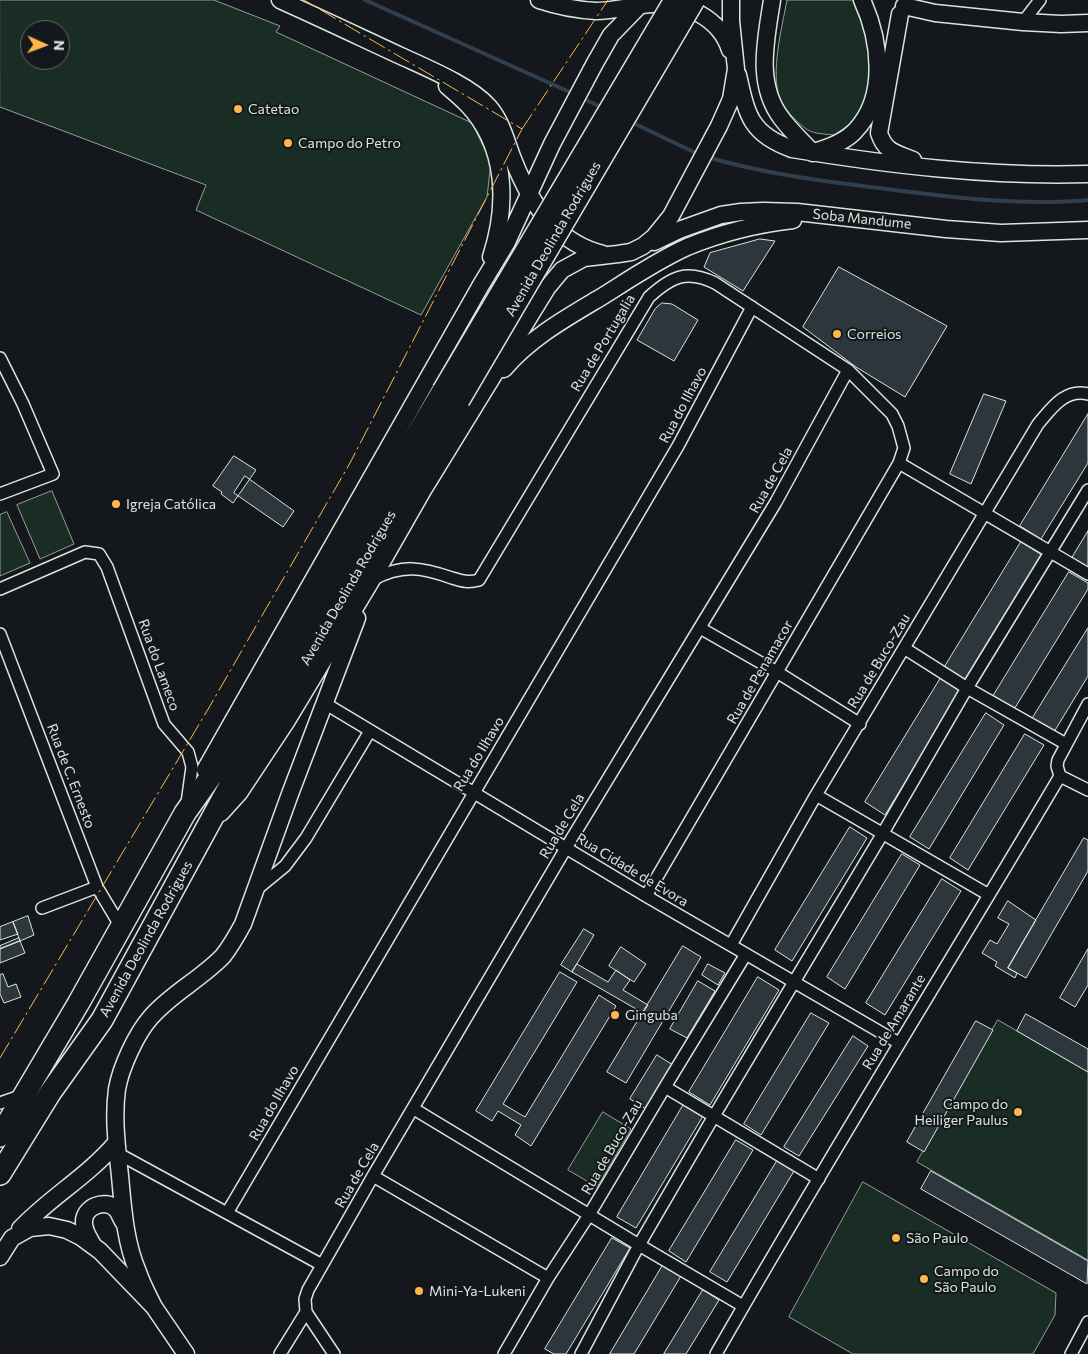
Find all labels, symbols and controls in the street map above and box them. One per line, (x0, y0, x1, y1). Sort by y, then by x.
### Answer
north arrow (20, 20, 70, 70)
text: N (51, 40, 68, 51)
place label: Catetao (248, 101, 299, 117)
marker: Catetao (232, 103, 244, 115)
place label: Campo do Petro (298, 135, 401, 151)
marker: Campo do Petro (282, 137, 294, 149)
street label: Avenida Deolinda Rodrigues (502, 159, 604, 319)
street label: Soba Mandume (812, 205, 912, 233)
street label: Rua de Portugalia (567, 291, 639, 395)
place label: Correios (847, 326, 901, 342)
marker: Correios (831, 328, 843, 340)
street label: Rua do Ilhavo (656, 364, 710, 446)
street label: Rua de Cela (746, 444, 796, 516)
place label: Igreja Católica (126, 496, 216, 512)
marker: Igreja Católica (110, 498, 122, 510)
street label: Avenida Deolinda Rodrigues (297, 508, 399, 668)
street label: Rua de Buco-Zau (844, 611, 914, 711)
street label: Rua do Lameco (135, 617, 183, 713)
street label: Rua de Penamacor (723, 617, 797, 727)
street label: Rua do Ilhavo (450, 714, 508, 794)
street label: Rua de C. Ernesto (43, 721, 99, 831)
street label: Rua de Cela (536, 790, 588, 862)
street label: Rua Cidade de Evora (573, 830, 691, 910)
street label: Avenida Deolinda Rodrigues (96, 858, 196, 1020)
street label: Rua de Amarante (859, 971, 929, 1073)
place label: Ginguba (625, 1007, 678, 1023)
marker: Ginguba (609, 1009, 621, 1021)
street label: Rua do Ilhavo (246, 1062, 302, 1144)
street label: Rua de Buco-Zau (578, 1096, 646, 1198)
place label: Campo do Heiliger Paulus (915, 1096, 1008, 1128)
marker: Campo do Heiliger Paulus (1012, 1106, 1024, 1118)
street label: Rua de Cela (331, 1139, 383, 1211)
place label: São Paulo (906, 1230, 968, 1246)
marker: São Paulo (890, 1232, 902, 1244)
place label: Campo do São Paulo (934, 1263, 999, 1295)
marker: Campo do São Paulo (918, 1273, 930, 1285)
place label: Mini-Ya-Lukeni (429, 1283, 526, 1299)
marker: Mini-Ya-Lukeni (413, 1285, 425, 1297)

